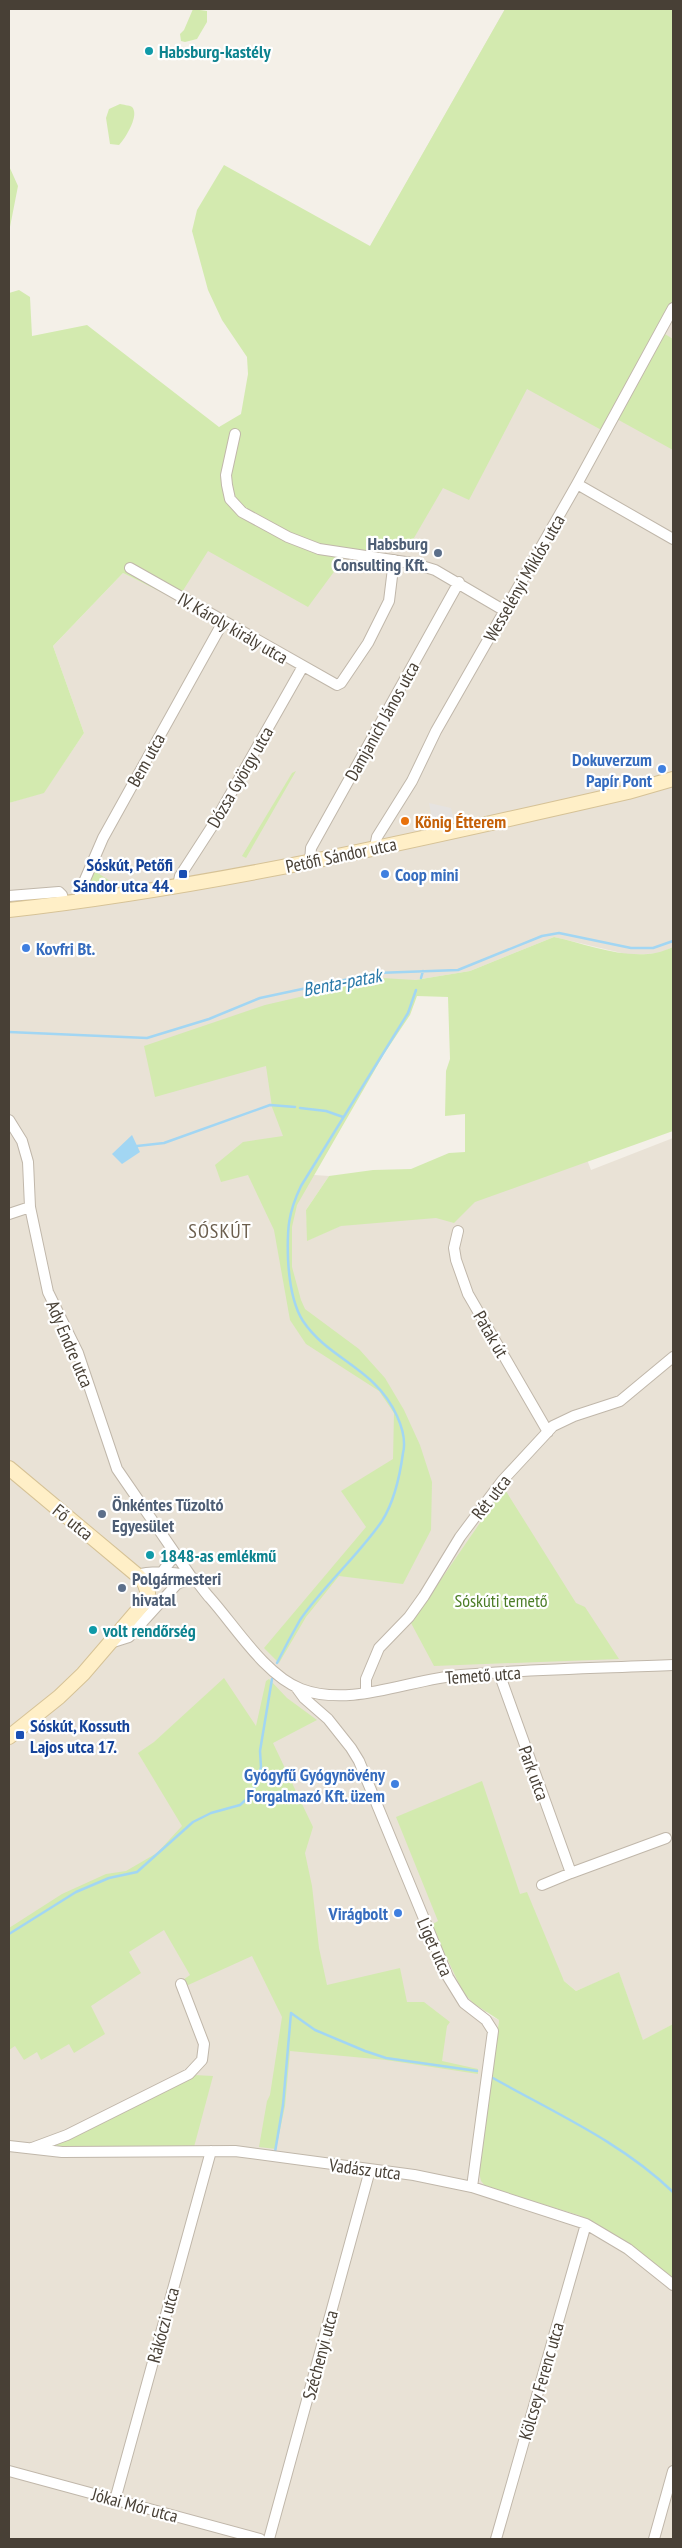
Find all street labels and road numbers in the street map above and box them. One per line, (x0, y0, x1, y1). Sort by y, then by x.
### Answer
street label: Wesselényi Miklós utca (478, 510, 570, 646)
street label: IV. Károly király utca (174, 587, 292, 669)
street label: Damjanich János utca (340, 657, 424, 785)
street label: Dózsa György utca (202, 722, 278, 832)
street label: Bem utca (122, 729, 170, 791)
street label: Petőfi Sándor utca (284, 832, 398, 878)
street label: Ady Endre utca (41, 1297, 99, 1391)
street label: Patak út (469, 1307, 514, 1361)
street label: Rét utca (466, 1470, 516, 1524)
street label: Fő utca (48, 1499, 98, 1545)
street label: Temető utca (445, 1661, 521, 1689)
street label: Park utca (514, 1743, 554, 1803)
street label: Liget utca (412, 1914, 458, 1980)
street label: Vadász utca (327, 2153, 402, 2185)
street label: Rákóczi utca (142, 2285, 184, 2365)
street label: Széchenyi utca (297, 2308, 343, 2402)
street label: Kölcsey Ferenc utca (513, 2320, 569, 2442)
street label: Jókai Mór utca (88, 2482, 181, 2528)

